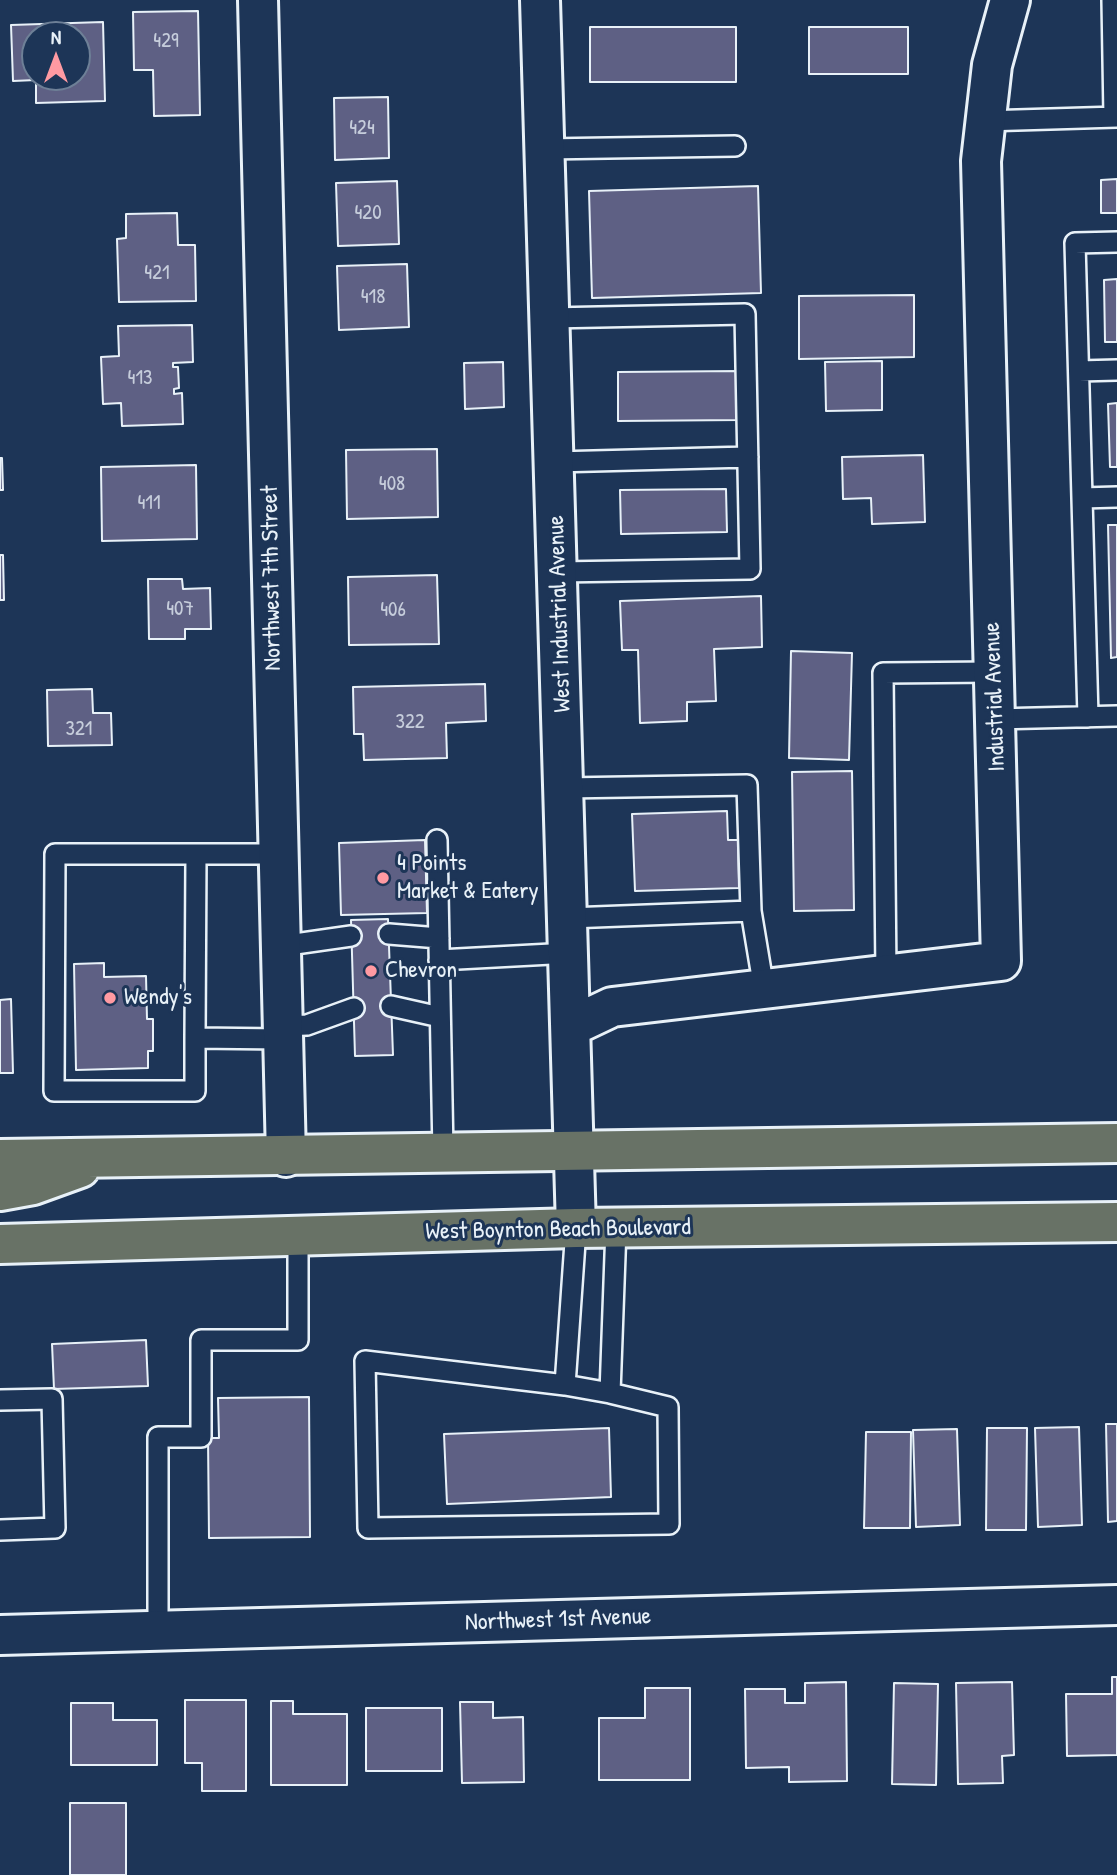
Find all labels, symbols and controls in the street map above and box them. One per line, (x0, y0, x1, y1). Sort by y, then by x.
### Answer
north arrow (21, 21, 91, 91)
text: N (51, 24, 61, 50)
house number: 429 (153, 28, 179, 54)
house number: 424 (349, 115, 375, 141)
house number: 420 (354, 200, 382, 226)
house number: 421 (144, 260, 170, 286)
house number: 418 (361, 284, 385, 310)
house number: 413 (128, 365, 152, 391)
house number: 408 (379, 471, 405, 497)
street label: Northwest 7th Street (256, 485, 288, 671)
house number: 411 (137, 490, 161, 516)
street label: West Industrial Avenue (542, 515, 578, 713)
house number: 407 (166, 596, 194, 622)
house number: 406 (380, 597, 406, 623)
street label: Industrial Avenue (978, 622, 1012, 772)
house number: 322 (395, 709, 425, 735)
house number: 321 (66, 716, 92, 742)
place label: 4 Points Market & Eatery (397, 850, 539, 906)
marker: 4 Points Market & Eatery (375, 870, 391, 886)
place label: Chevron (385, 957, 457, 985)
marker: Chevron (363, 963, 379, 979)
place label: Wendy's (124, 984, 192, 1012)
marker: Wendy's (102, 990, 118, 1006)
street label: West Boynton Beach Boulevard (425, 1213, 691, 1247)
street label: Northwest 1st Avenue (464, 1602, 652, 1638)

